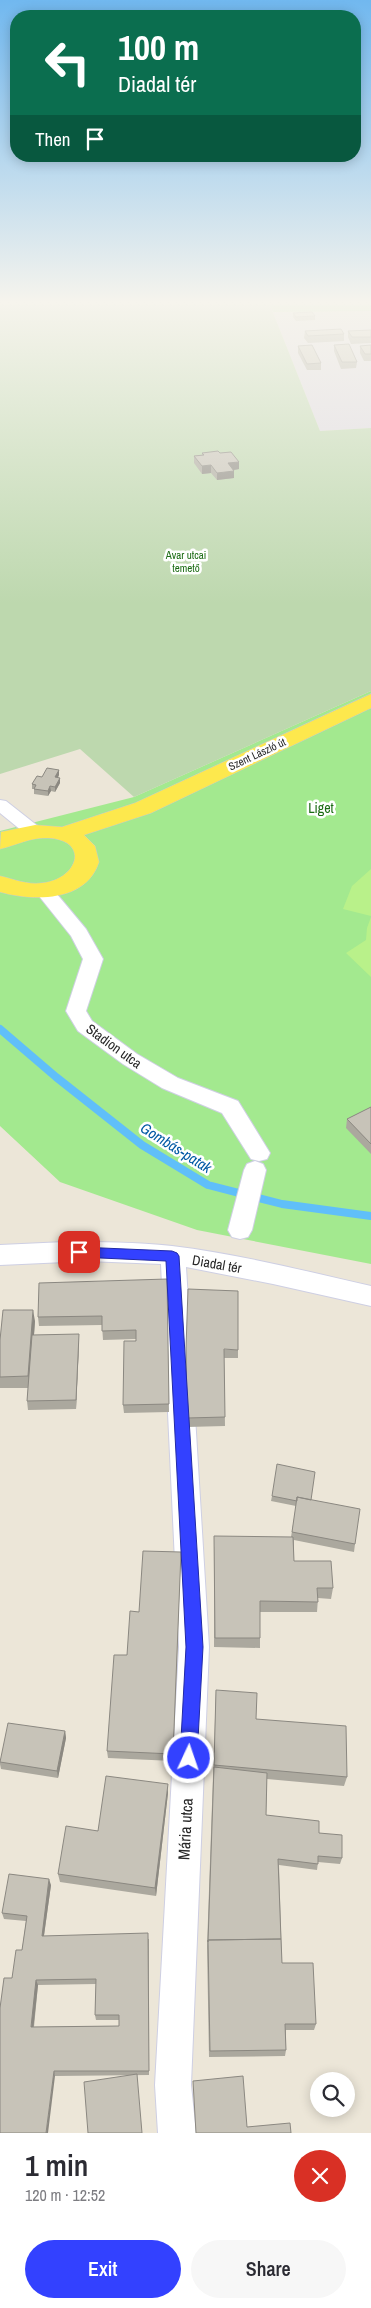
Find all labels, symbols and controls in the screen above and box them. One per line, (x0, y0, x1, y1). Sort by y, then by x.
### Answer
text: 100 m (118, 24, 199, 71)
icon: left (35, 30, 100, 95)
text: Diadal tér (118, 69, 196, 99)
icon: arrive (81, 125, 109, 153)
text: Then (35, 126, 71, 152)
park label: Avar utcai temető (165, 548, 206, 575)
street label: Szent László út (226, 734, 288, 773)
park label: Liget (308, 799, 334, 817)
street label: Stadion utca (83, 1020, 146, 1073)
water label: Gombás-patak (136, 1117, 217, 1178)
pin (58, 1231, 100, 1273)
icon: arrive (65, 1238, 93, 1266)
street label: Diadal tér (191, 1251, 243, 1277)
position arrow (162, 1731, 214, 1783)
street label: Mária utca (172, 1797, 198, 1861)
map controls (310, 2072, 355, 2117)
button: search (310, 2072, 355, 2117)
text: 1 min (25, 2145, 88, 2185)
button: close (294, 2150, 346, 2202)
text: 120 m · 12:52 (25, 2184, 105, 2206)
button: Exit (25, 2240, 181, 2298)
button: Share (191, 2240, 346, 2298)

